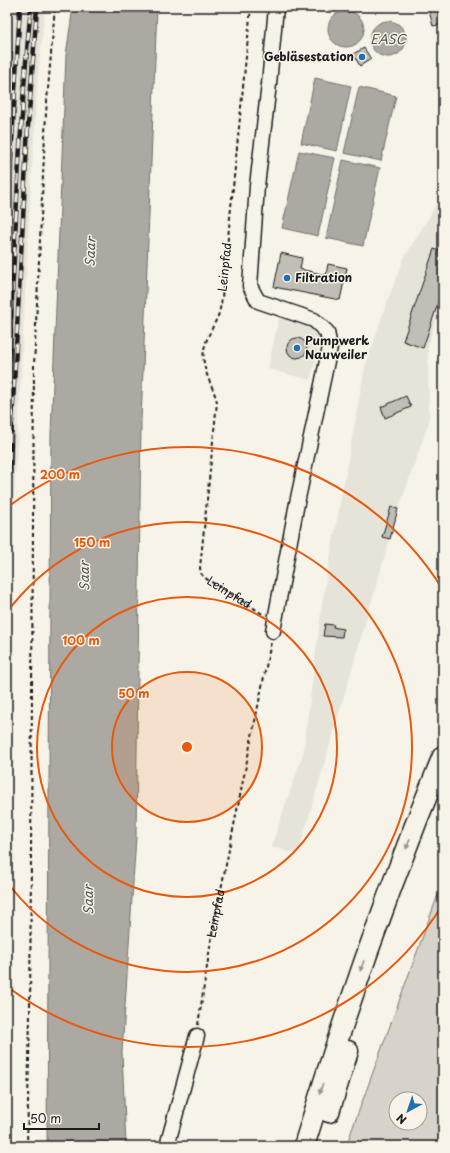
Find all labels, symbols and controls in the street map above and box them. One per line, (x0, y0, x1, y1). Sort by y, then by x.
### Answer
water label: EASC (370, 29, 408, 48)
place label: Gebläsestation (264, 47, 354, 65)
marker: Gebläsestation (357, 52, 367, 62)
water label: Saar (79, 235, 100, 267)
street label: Leinpfad (212, 241, 236, 292)
place label: Filtration (295, 268, 352, 286)
marker: Filtration (282, 273, 292, 283)
place label: Pumpwerk Nauweiler (305, 331, 369, 363)
marker: Pumpwerk Nauweiler (292, 343, 302, 353)
text: 200 m (40, 465, 80, 483)
text: 150 m (74, 533, 110, 551)
water label: Saar (74, 559, 93, 591)
street label: Leinpfad (204, 571, 255, 613)
text: 100 m (62, 631, 100, 649)
text: 50 m (118, 684, 150, 702)
centre of rings (180, 740, 194, 754)
one-way arrow (404, 839, 410, 851)
water label: Saar (78, 883, 97, 915)
street label: Leinpfad (202, 887, 229, 939)
one-way arrow (359, 961, 365, 973)
one-way arrow (318, 1084, 324, 1096)
north arrow (388, 1091, 428, 1131)
scale bar (24, 1105, 99, 1131)
text: 50 m (30, 1109, 61, 1127)
text: N (392, 1110, 410, 1128)

